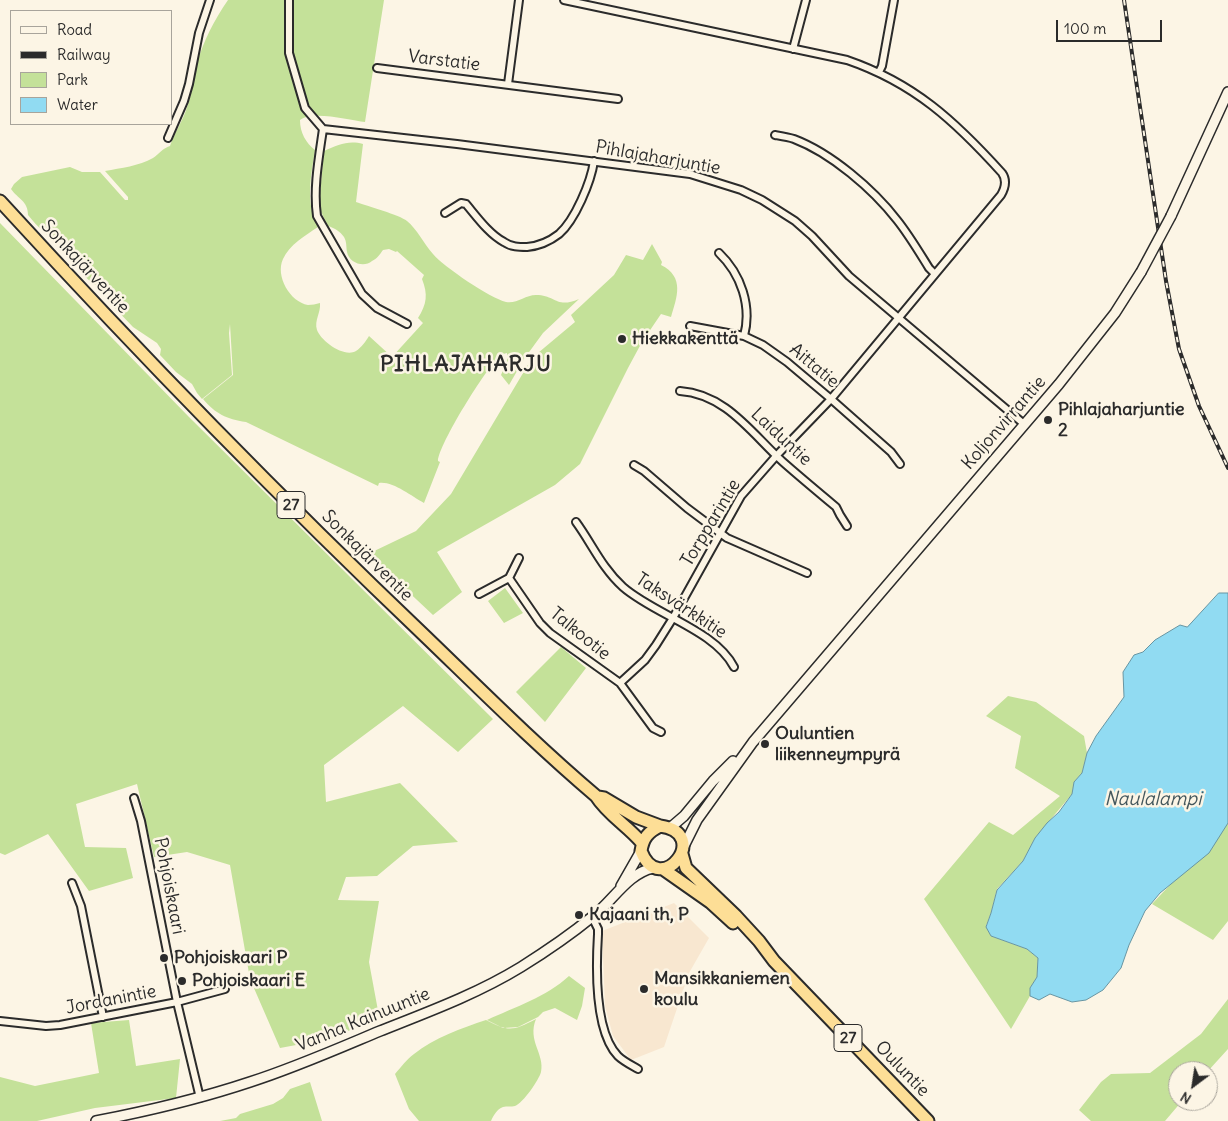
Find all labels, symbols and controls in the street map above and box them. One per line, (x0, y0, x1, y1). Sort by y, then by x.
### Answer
legend (10, 10, 172, 125)
scale bar (1058, 10, 1164, 42)
text: 100 m (1064, 19, 1106, 38)
text: Road (57, 20, 92, 39)
text: Railway (57, 45, 111, 64)
street label: Varstatie (407, 46, 481, 76)
text: Park (57, 70, 88, 89)
text: Water (57, 95, 98, 114)
street label: Pihlajaharjuntie (594, 136, 722, 180)
street label: Sonkajärventie (36, 216, 134, 318)
place label: Hiekkakenttä (632, 328, 739, 350)
marker: Hiekkakenttä (616, 333, 628, 345)
street label: Aittatie (785, 339, 843, 393)
district label: PIHLAJAHARJU (378, 352, 554, 378)
street label: Koljonvirrantie (957, 372, 1051, 474)
place label: Pihlajaharjuntie 2 (1058, 399, 1184, 442)
street label: Laiduntie (746, 403, 816, 471)
marker: Pihlajaharjuntie 2 (1042, 414, 1054, 426)
street label: Torpparintie (677, 475, 745, 571)
road number: 27 (277, 492, 305, 518)
street label: Sonkajärventie (317, 506, 417, 606)
street label: Taksvärkkitie (631, 569, 731, 643)
street label: Talkootie (545, 603, 615, 665)
place label: Ouluntien liikenneympyrä (775, 723, 900, 766)
marker: Ouluntien liikenneympyrä (759, 738, 771, 750)
water label: Naulalampi (1105, 789, 1201, 811)
street label: Pohjoiskaari (149, 836, 189, 936)
place label: Kajaani th, P (589, 904, 689, 926)
marker: Kajaani th, P (573, 909, 585, 921)
place label: Pohjoiskaari P (174, 947, 287, 969)
marker: Pohjoiskaari P (158, 952, 170, 964)
place label: Mansikkaniemen koulu (654, 968, 790, 1011)
place label: Pohjoiskaari E (192, 970, 305, 992)
marker: Pohjoiskaari E (176, 975, 188, 987)
street label: Jordanintie (64, 981, 158, 1019)
street label: Vanha Kainuuntie (293, 983, 433, 1057)
marker: Mansikkaniemen koulu (638, 983, 650, 995)
road number: 27 (834, 1024, 862, 1052)
street label: Ouluntie (870, 1037, 934, 1101)
north arrow (1168, 1061, 1218, 1111)
text: N (1177, 1088, 1195, 1108)

